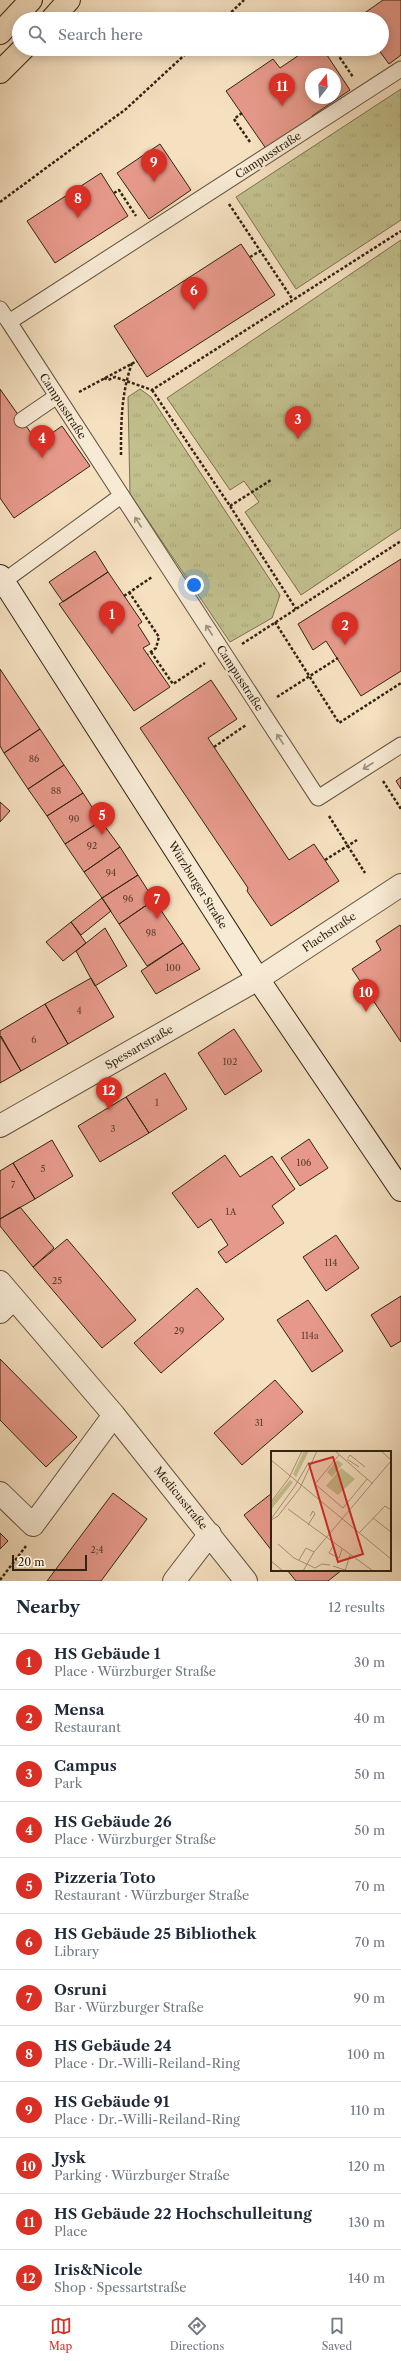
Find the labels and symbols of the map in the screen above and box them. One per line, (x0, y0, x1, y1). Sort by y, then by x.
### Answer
north arrow (305, 68, 341, 104)
pin: 11 (269, 73, 295, 106)
street label: Campusstraße (232, 129, 304, 181)
pin: 9 (141, 149, 167, 182)
pin: 8 (65, 185, 91, 218)
pin: 6 (181, 277, 207, 310)
street label: Campusstraße (37, 370, 89, 442)
pin: 3 (285, 406, 311, 439)
pin: 4 (29, 425, 55, 458)
one-way arrow (134, 516, 142, 527)
your location (184, 575, 204, 595)
pin: 1 (99, 601, 125, 634)
pin: 2 (332, 612, 358, 645)
one-way arrow (205, 625, 213, 636)
street label: Campusstraße (214, 642, 266, 714)
one-way arrow (276, 734, 284, 745)
house number: 86 (29, 753, 39, 764)
one-way arrow (362, 763, 374, 771)
house number: 88 (51, 785, 61, 796)
pin: 5 (89, 802, 115, 835)
house number: 90 (69, 813, 80, 824)
street label: Würzburger Straße (165, 838, 231, 931)
house number: 92 (87, 840, 97, 851)
house number: 94 (106, 867, 116, 878)
pin: 7 (144, 886, 170, 919)
house number: 96 (123, 893, 133, 904)
street label: Flachstraße (300, 909, 358, 955)
house number: 98 (146, 927, 156, 938)
house number: 100 (165, 962, 181, 973)
pin: 10 (353, 979, 379, 1012)
house number: 4 (76, 1005, 82, 1016)
street label: Spessartstraße (103, 1022, 175, 1072)
house number: 6 (31, 1034, 37, 1045)
house number: 102 (223, 1056, 237, 1067)
pin: 12 (96, 1077, 122, 1110)
house number: 1 (155, 1097, 159, 1108)
house number: 3 (111, 1123, 116, 1134)
house number: 106 (297, 1157, 311, 1168)
house number: 5 (41, 1163, 46, 1174)
house number: 7 (11, 1179, 16, 1190)
house number: 1A (226, 1206, 237, 1217)
house number: 114 (325, 1257, 337, 1268)
house number: 25 (52, 1275, 62, 1286)
house number: 29 (174, 1325, 184, 1336)
house number: 114a (301, 1330, 319, 1341)
house number: 31 (255, 1417, 264, 1428)
inset map (271, 1451, 391, 1571)
street label: Medicusstraße (151, 1464, 211, 1532)
house number: 2;4 (91, 1544, 103, 1555)
scale bar (12, 1553, 87, 1572)

